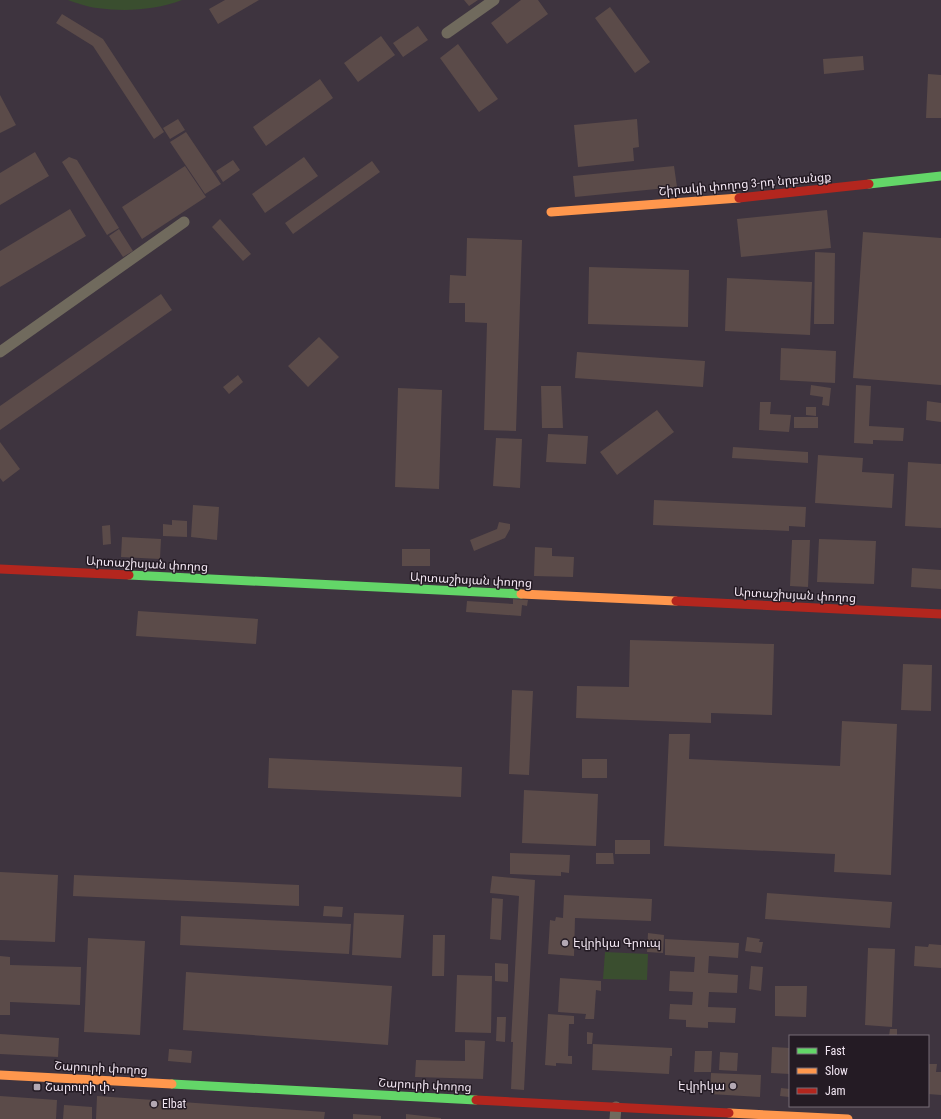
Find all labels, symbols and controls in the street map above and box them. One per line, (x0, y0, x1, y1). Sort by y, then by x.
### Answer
street label: Շիրակի փողոց 3-րդ նրբանցք (658, 169, 832, 199)
street label: Արտաշիսյան փողոց (86, 554, 208, 574)
street label: Արտաշիսյան փողոց (410, 570, 532, 590)
street label: Արտաշիսյան փողոց (734, 585, 856, 605)
place label: Էվրիկա Գրուպ (573, 936, 661, 950)
marker: Էվրիկա Գրուպ (560, 938, 570, 948)
legend (789, 1035, 929, 1107)
text: Fast (825, 1044, 846, 1058)
street label: Շարուրի փողոց (54, 1059, 148, 1077)
text: Slow (825, 1064, 848, 1078)
street label: Շարուրի փողոց (378, 1076, 472, 1094)
place label: Էվրիկա (678, 1079, 725, 1093)
place label: Շարուրի փ․ (45, 1080, 116, 1094)
marker: Էվրիկա (728, 1081, 738, 1091)
marker: Շարուրի փ․ (32, 1082, 42, 1092)
text: Jam (825, 1084, 846, 1098)
place label: Elbat (162, 1097, 186, 1111)
marker: Elbat (149, 1099, 159, 1109)

